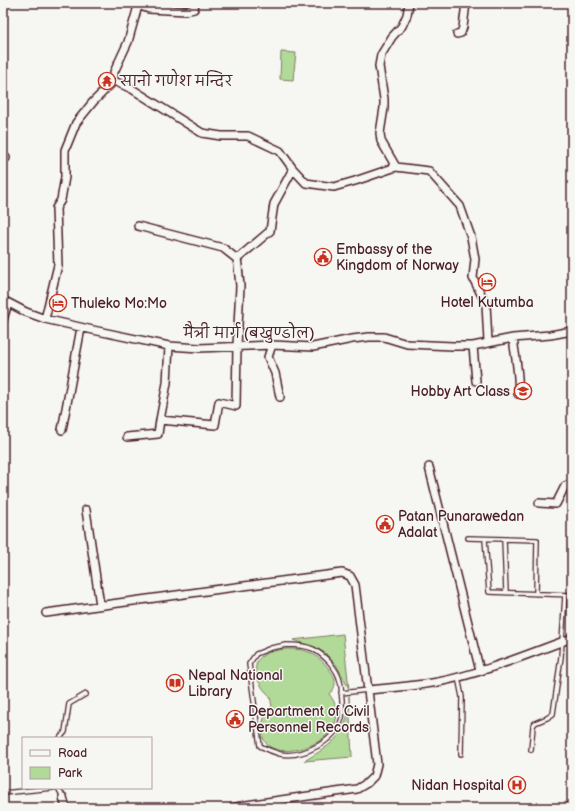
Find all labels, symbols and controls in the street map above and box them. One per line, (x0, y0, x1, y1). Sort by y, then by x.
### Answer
place label: सानो गणेश मन्दिर (119, 68, 233, 90)
temple icon: सानो गणेश मन्दिर (97, 71, 117, 91)
place label: Embassy of the Kingdom of Norway (336, 241, 459, 274)
public building icon: Embassy of the Kingdom of Norway (313, 247, 333, 267)
hotel icon: Hotel Kutumba (477, 272, 497, 292)
hotel icon: Thuleko Mo:Mo (48, 293, 68, 313)
place label: Hotel Kutumba (440, 294, 534, 311)
place label: Thuleko Mo:Mo (71, 295, 167, 312)
street label: मैत्री मार्ग (बखुण्डोल) (183, 320, 314, 343)
school or university icon: Hobby Art Class (513, 381, 533, 401)
place label: Hobby Art Class (410, 383, 510, 400)
place label: Patan Punarawedan Adalat (398, 508, 524, 541)
public building icon: Patan Punarawedan Adalat (375, 514, 395, 534)
place label: Nepal National Library (188, 667, 283, 700)
library icon: Nepal National Library (165, 673, 185, 693)
place label: Department of Civil Personnel Records (248, 703, 370, 736)
public building icon: Department of Civil Personnel Records (225, 709, 245, 729)
legend (22, 737, 152, 789)
text: Road (58, 746, 87, 761)
text: Park (58, 766, 82, 781)
hospital icon: Nidan Hospital (507, 775, 527, 795)
place label: Nidan Hospital (411, 777, 504, 794)

